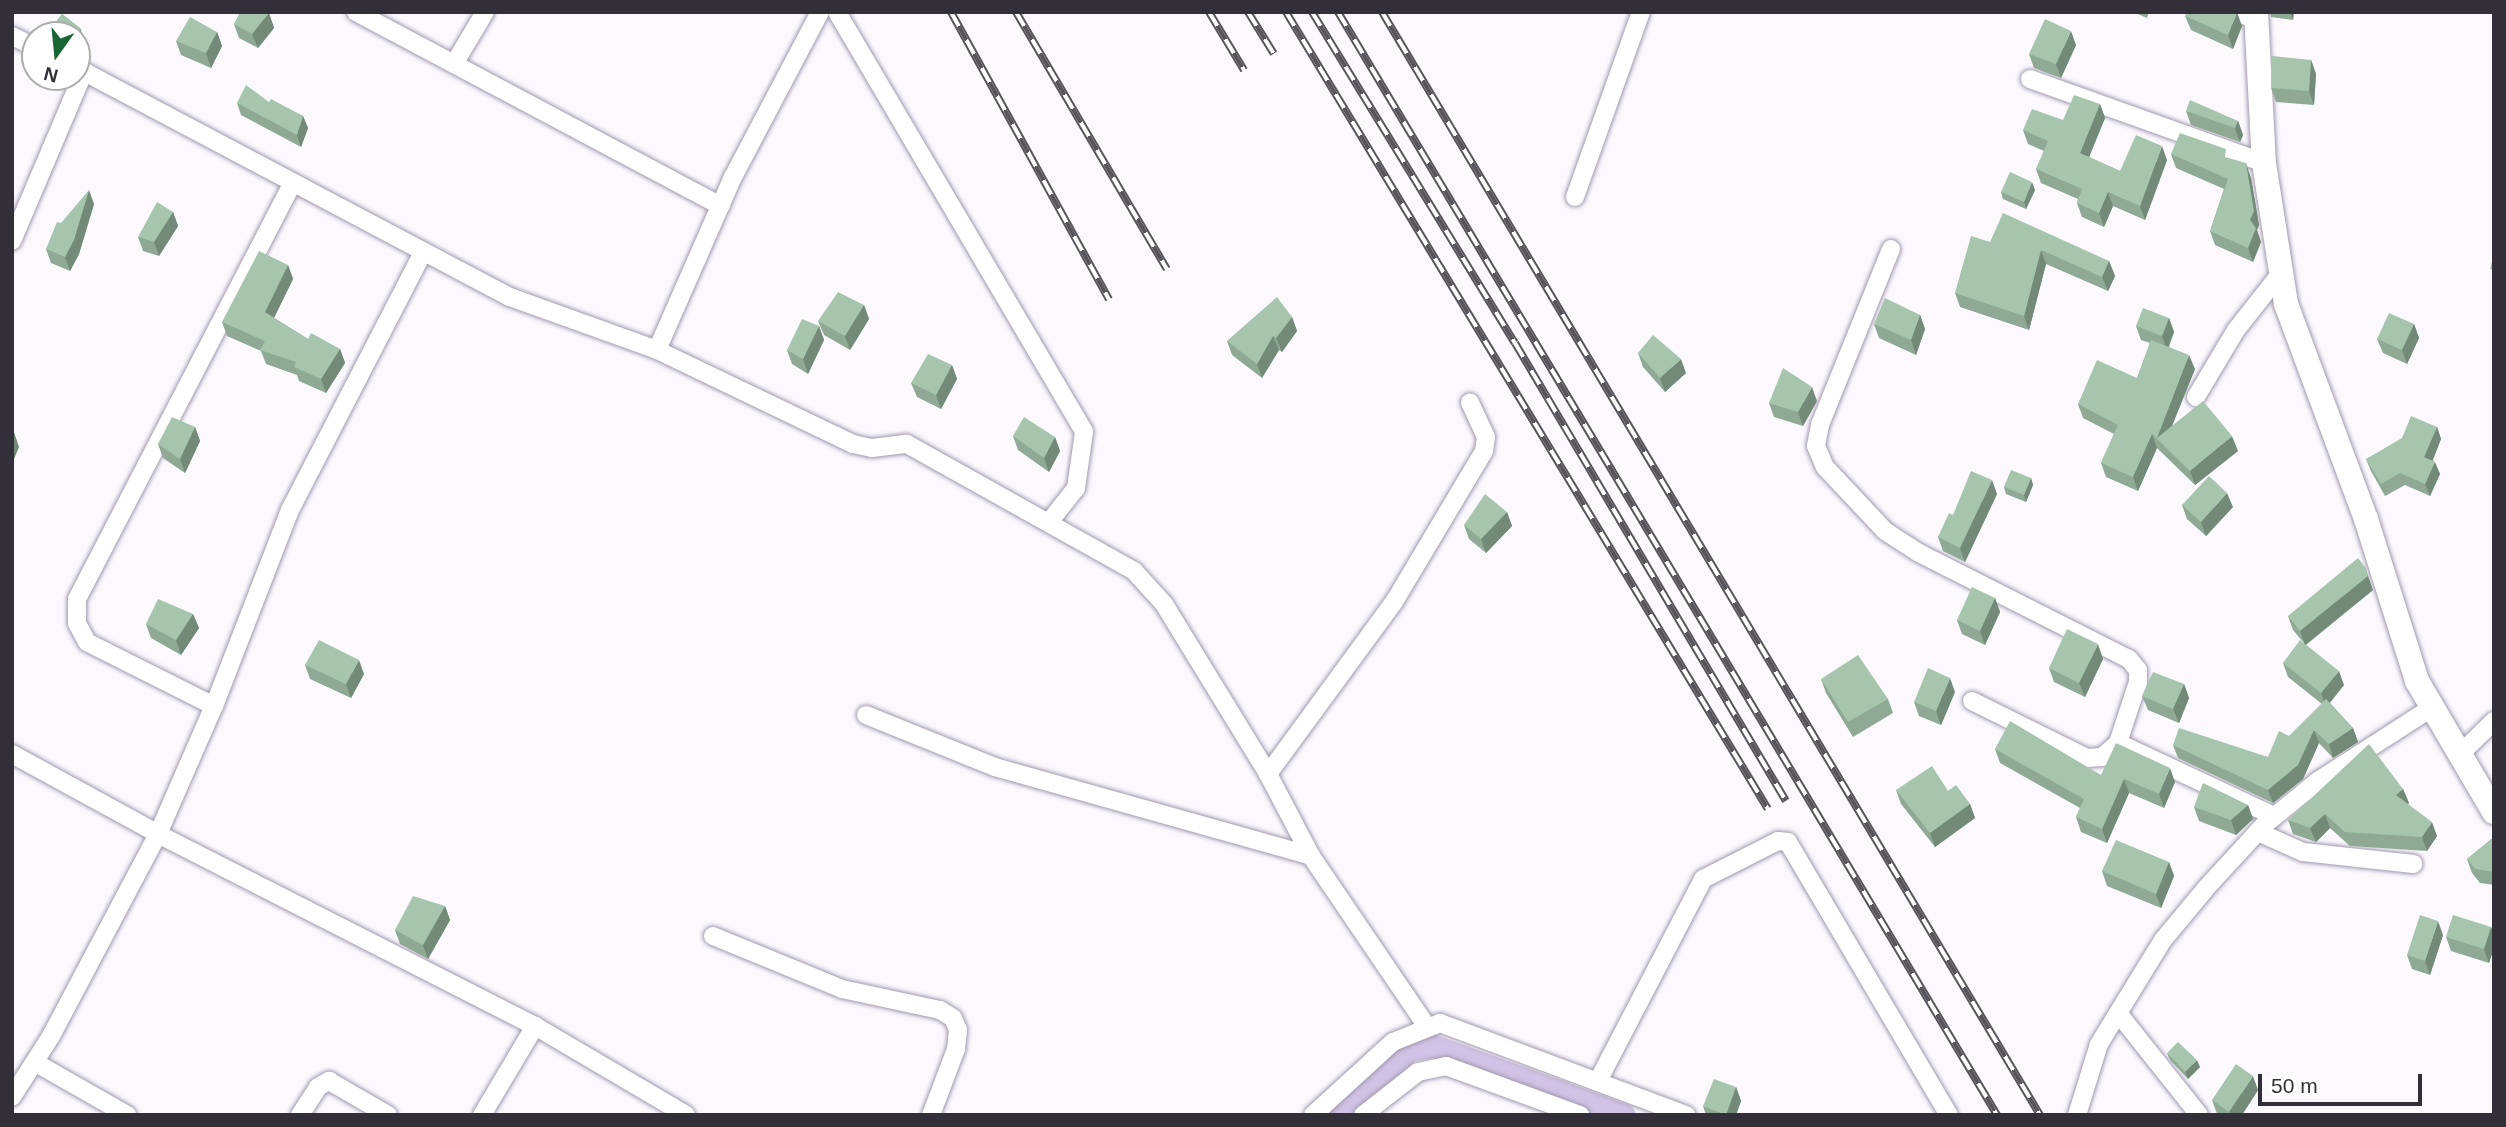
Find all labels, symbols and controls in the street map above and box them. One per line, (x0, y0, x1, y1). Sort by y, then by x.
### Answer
north arrow (21, 21, 91, 91)
text: N (42, 63, 60, 87)
scale bar (2261, 1060, 2426, 1104)
text: 50 m (2271, 1074, 2318, 1097)

